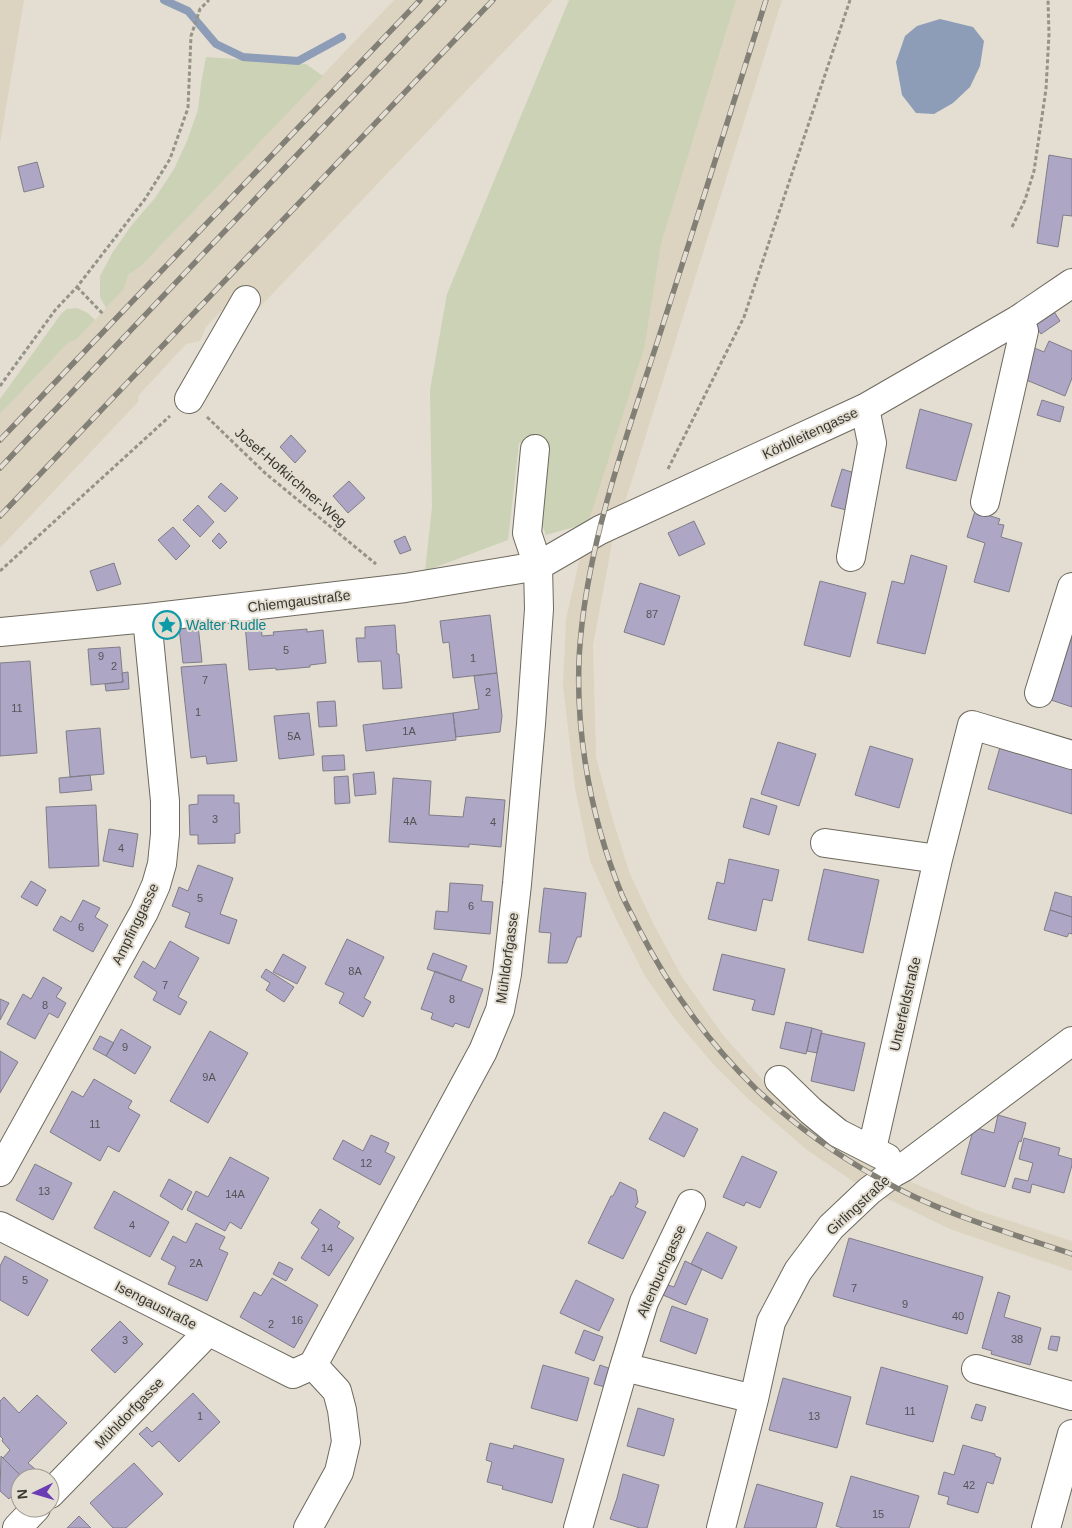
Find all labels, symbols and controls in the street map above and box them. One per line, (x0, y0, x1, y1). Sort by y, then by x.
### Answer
street label: Körblleitengasse (760, 404, 860, 462)
street label: Josef-Hofkirchner-Weg (232, 424, 350, 530)
street label: Chiemgaustraße (247, 587, 352, 615)
house number: 87 (646, 608, 658, 620)
place icon: Walter Rudle (152, 610, 182, 640)
place label: Walter Rudle (186, 617, 267, 633)
house number: 5 (283, 644, 289, 656)
house number: 9 (98, 650, 104, 662)
house number: 1 (470, 652, 476, 664)
house number: 2 (111, 660, 117, 672)
house number: 7 (202, 674, 208, 686)
house number: 2 (485, 686, 491, 698)
house number: 11 (11, 702, 23, 714)
house number: 1 (195, 706, 201, 718)
house number: 1A (402, 725, 416, 737)
house number: 5A (287, 730, 301, 742)
house number: 3 (212, 813, 218, 825)
house number: 4A (403, 815, 417, 827)
house number: 4 (490, 816, 496, 828)
house number: 4 (118, 842, 124, 854)
street label: Ampfinggasse (108, 880, 162, 967)
house number: 5 (197, 892, 203, 904)
house number: 6 (468, 900, 474, 912)
street label: Mühldorfgasse (493, 911, 521, 1005)
house number: 6 (78, 921, 84, 933)
street label: Unterfeldstraße (886, 955, 924, 1053)
house number: 8A (348, 965, 362, 977)
house number: 7 (162, 979, 168, 991)
house number: 8 (449, 993, 455, 1005)
house number: 8 (42, 999, 48, 1011)
house number: 9 (122, 1041, 128, 1053)
house number: 9A (202, 1071, 216, 1083)
house number: 11 (89, 1118, 101, 1130)
house number: 12 (360, 1157, 372, 1169)
street label: Girlingstraße (823, 1172, 893, 1238)
house number: 13 (38, 1185, 50, 1197)
house number: 14A (225, 1188, 245, 1200)
house number: 4 (129, 1219, 135, 1231)
street label: Altenbuchgasse (633, 1222, 689, 1320)
house number: 14 (321, 1242, 333, 1254)
house number: 2A (189, 1257, 203, 1269)
house number: 5 (22, 1274, 28, 1286)
street label: Isengaustraße (112, 1278, 200, 1333)
house number: 7 (851, 1282, 857, 1294)
house number: 9 (902, 1298, 908, 1310)
house number: 40 (952, 1310, 964, 1322)
house number: 16 (291, 1314, 303, 1326)
house number: 2 (268, 1318, 274, 1330)
house number: 38 (1011, 1333, 1023, 1345)
house number: 3 (122, 1334, 128, 1346)
street label: Mühldorfgasse (91, 1374, 167, 1452)
house number: 11 (904, 1405, 916, 1417)
house number: 1 (197, 1410, 203, 1422)
house number: 13 (808, 1410, 820, 1422)
north arrow (10, 1468, 60, 1518)
house number: 42 (963, 1479, 975, 1491)
text: N (14, 1488, 30, 1500)
house number: 15 (872, 1508, 884, 1520)

